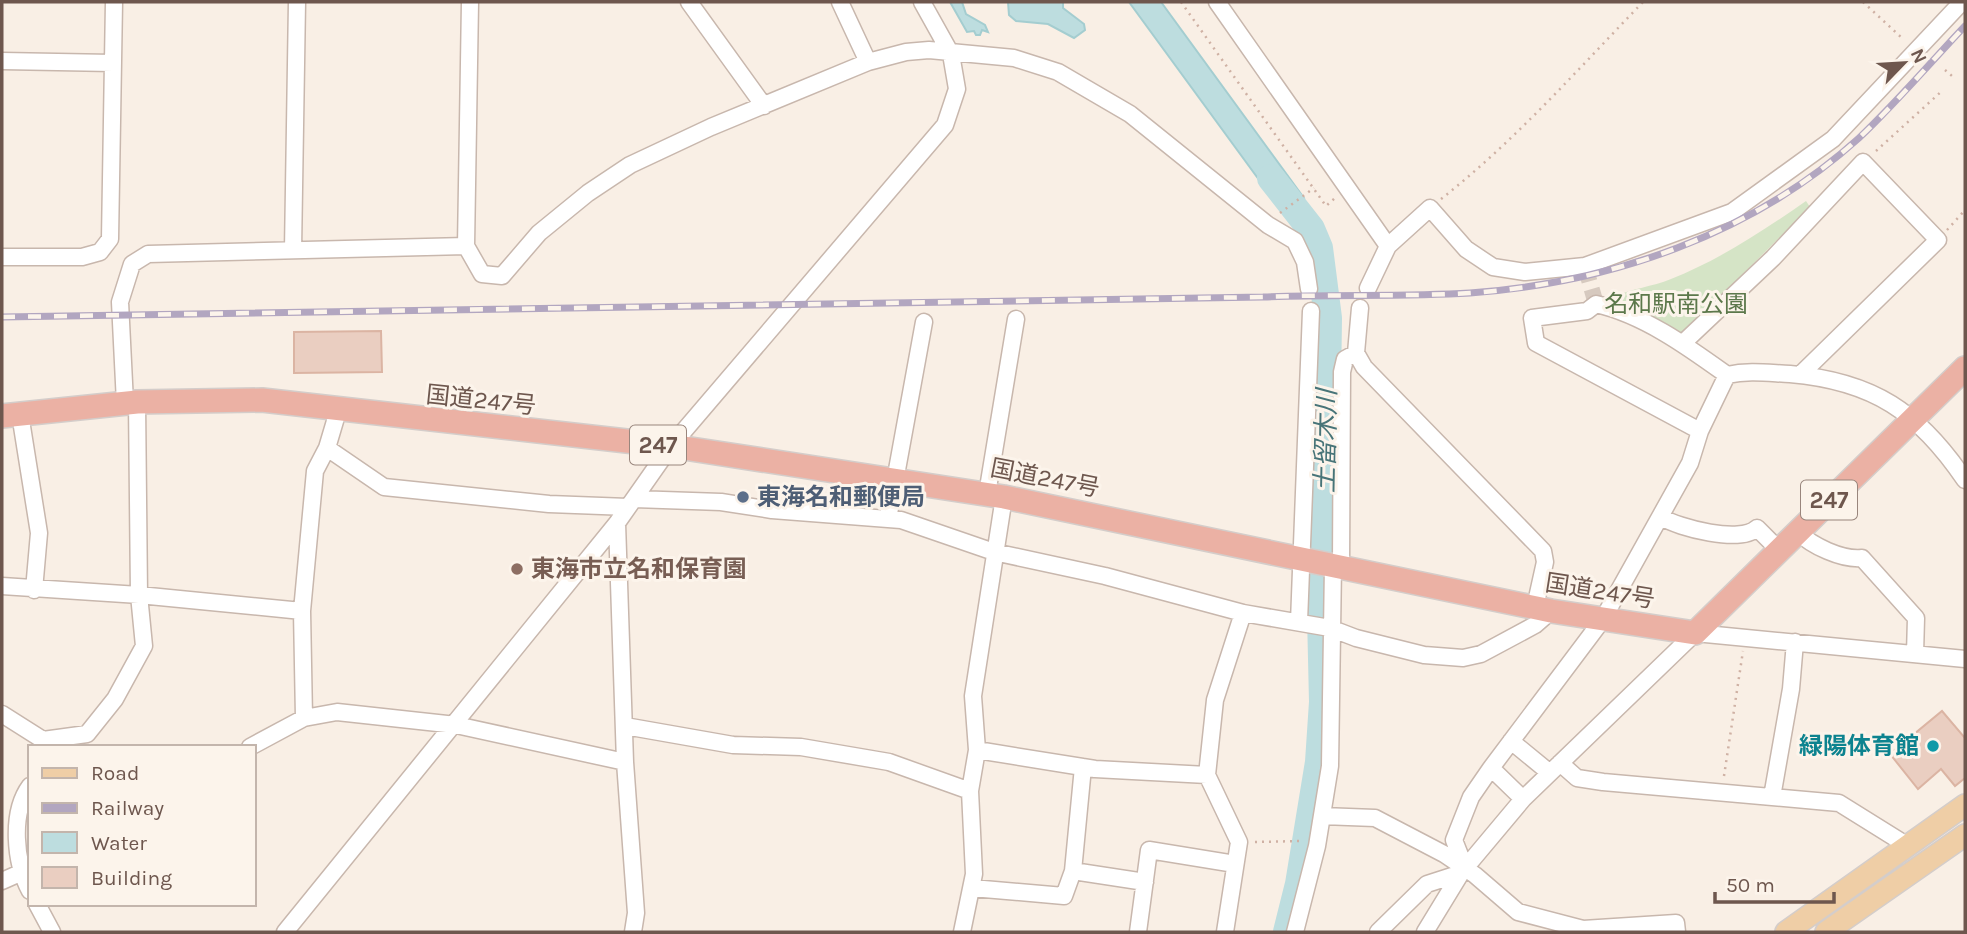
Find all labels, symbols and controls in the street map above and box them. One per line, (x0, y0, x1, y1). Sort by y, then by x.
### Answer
north arrow (1869, 28, 1939, 98)
text: N (1906, 45, 1931, 67)
park label: 名和駅南公園 (1604, 290, 1748, 318)
street label: 国道247号 (425, 380, 537, 420)
water label: 土留木川 (1310, 386, 1342, 493)
road number: 247 (630, 426, 686, 464)
street label: 国道247号 (988, 454, 1102, 502)
road number: 247 (1801, 480, 1857, 520)
place label: 東海名和郵便局 (757, 483, 925, 511)
marker: 東海名和郵便局 (735, 489, 751, 505)
place label: 東海市立名和保育園 (531, 555, 747, 583)
marker: 東海市立名和保育園 (509, 561, 525, 577)
street label: 国道247号 (1543, 569, 1657, 613)
place label: 緑陽体育館 (1799, 732, 1919, 760)
marker: 緑陽体育館 (1925, 738, 1941, 754)
legend (28, 745, 256, 906)
text: Road (91, 761, 139, 785)
text: Railway (91, 796, 164, 820)
text: Water (91, 831, 147, 855)
scale bar (1715, 860, 1834, 904)
text: Building (91, 866, 172, 890)
text: 50 m (1726, 873, 1775, 897)

